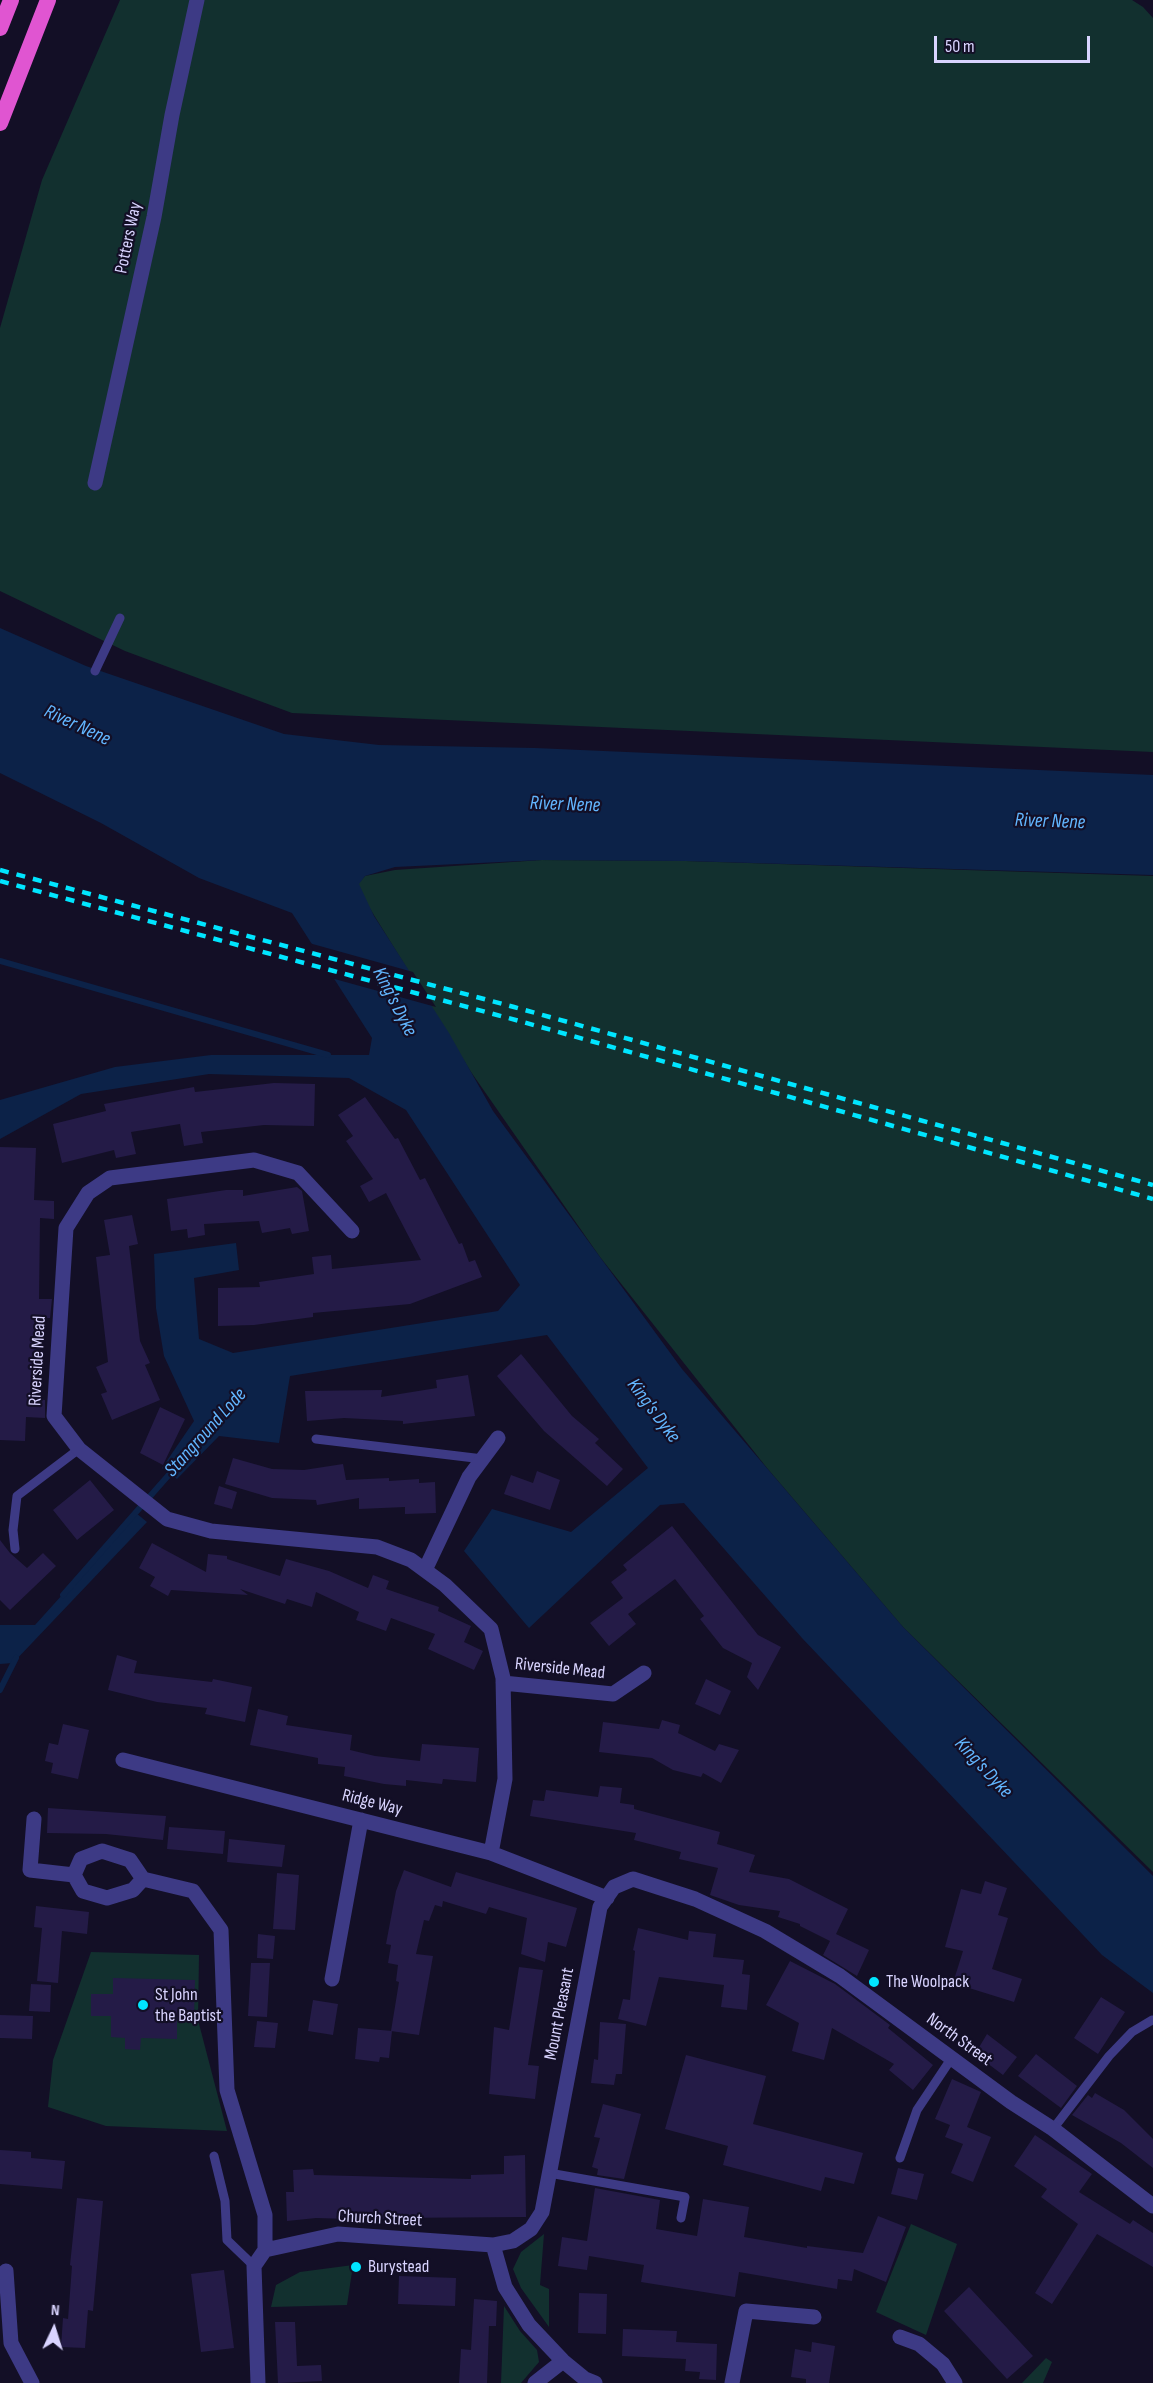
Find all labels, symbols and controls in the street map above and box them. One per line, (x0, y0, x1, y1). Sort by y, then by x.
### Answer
scale bar (937, 24, 1093, 62)
text: 50 m (945, 36, 975, 57)
street label: Potters Way (111, 200, 147, 276)
water label: River Nene (40, 700, 114, 752)
water label: River Nene (529, 792, 601, 818)
water label: River Nene (1014, 809, 1086, 835)
water label: King's Dyke (366, 963, 422, 1041)
street label: Riverside Mead (25, 1315, 51, 1407)
water label: King's Dyke (621, 1374, 685, 1448)
water label: Stanground Lode (160, 1384, 252, 1482)
street label: Riverside Mead (514, 1654, 606, 1684)
water label: King's Dyke (949, 1733, 1017, 1803)
street label: Ridge Way (340, 1785, 404, 1821)
street label: Mount Pleasant (540, 1966, 580, 2062)
place label: The Woolpack (886, 1971, 969, 1993)
marker: The Woolpack (867, 1975, 881, 1989)
place label: St John the Baptist (155, 1984, 222, 2026)
marker: St John the Baptist (136, 1998, 150, 2012)
street label: North Street (922, 2009, 996, 2071)
street label: Church Street (337, 2206, 423, 2232)
place label: Burystead (368, 2256, 429, 2278)
marker: Burystead (349, 2260, 363, 2274)
north arrow (24, 2299, 84, 2359)
text: N (50, 2301, 60, 2320)

